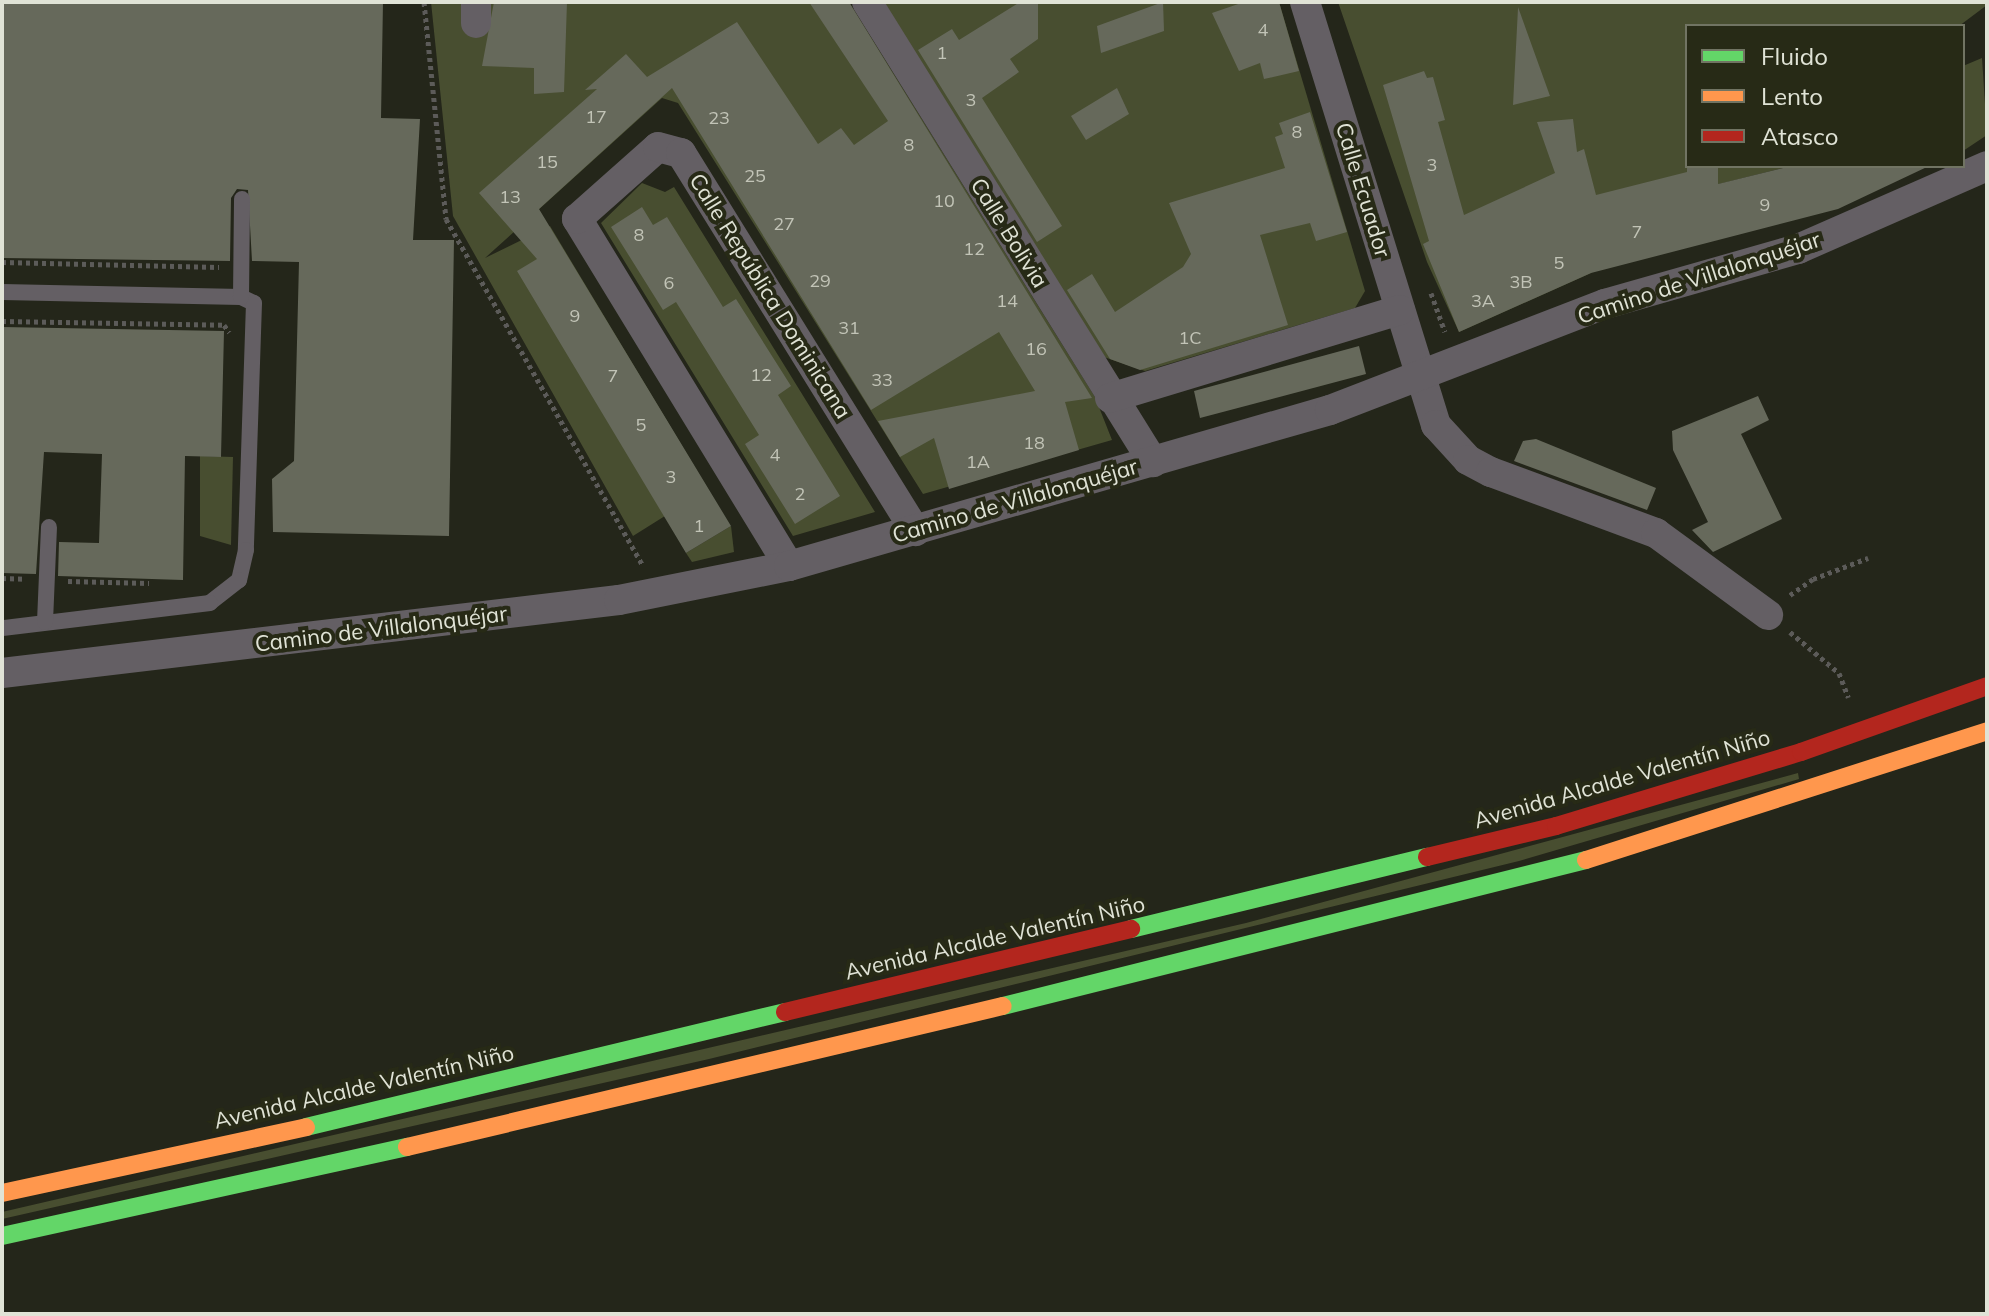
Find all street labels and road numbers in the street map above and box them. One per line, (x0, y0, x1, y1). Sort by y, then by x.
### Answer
street label: Calle Ecuador (1330, 119, 1396, 261)
street label: Calle República Dominicana (684, 169, 856, 423)
street label: Calle Bolivia (965, 173, 1053, 293)
street label: Camino de Villalonquéjar (1574, 226, 1824, 330)
street label: Camino de Villalonquéjar (889, 453, 1141, 549)
street label: Camino de Villalonquéjar (253, 600, 509, 658)
street label: Avenida Alcalde Valentín Niño (1471, 724, 1773, 834)
street label: Avenida Alcalde Valentín Niño (842, 891, 1148, 985)
street label: Avenida Alcalde Valentín Niño (211, 1040, 517, 1134)

